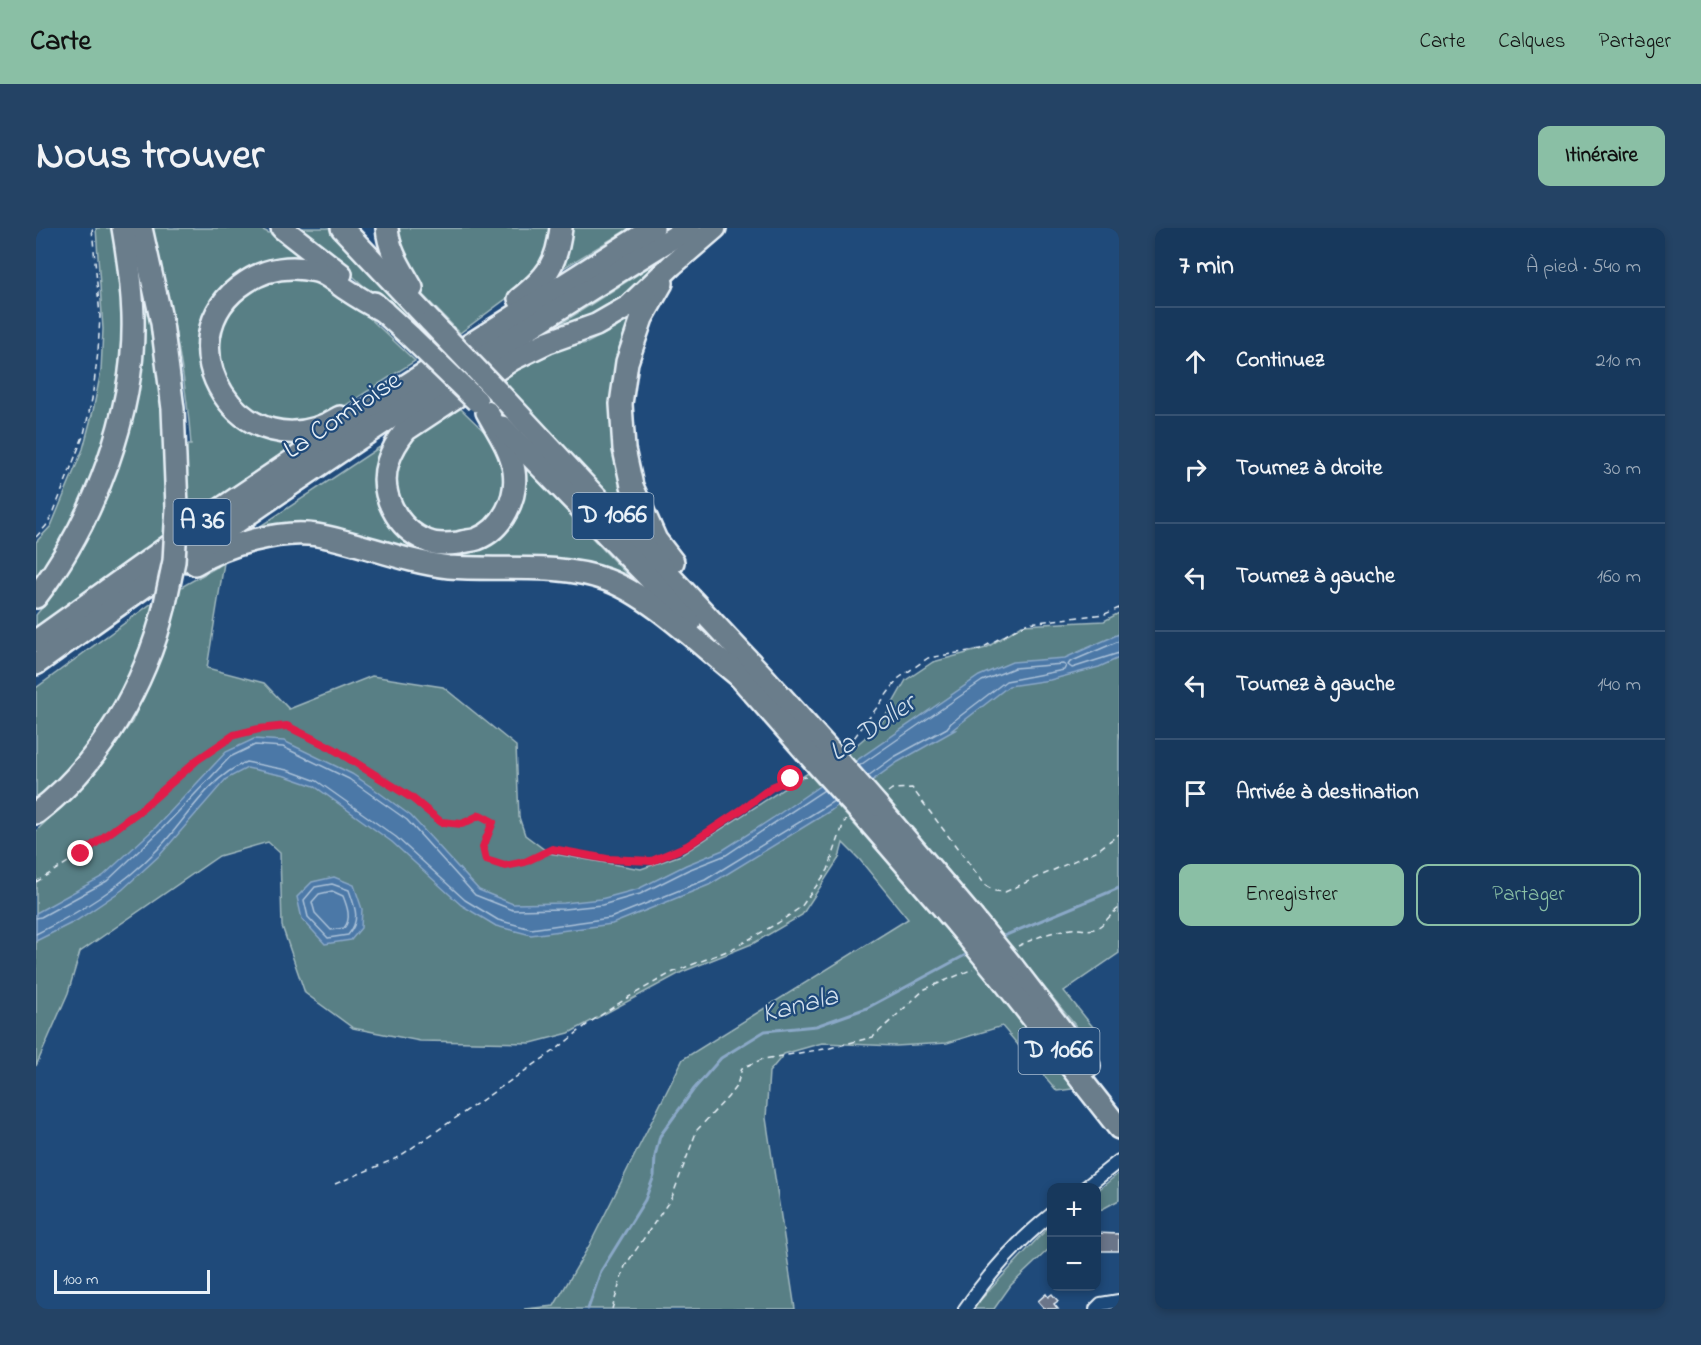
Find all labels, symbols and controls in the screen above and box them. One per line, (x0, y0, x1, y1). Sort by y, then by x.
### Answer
text: Carte (30, 22, 91, 63)
text: Carte (1419, 27, 1465, 57)
text: Calques (1498, 27, 1565, 57)
text: Partager (1598, 27, 1671, 57)
text: Nous trouver (36, 126, 264, 187)
button: Itinéraire (1538, 126, 1665, 186)
text: 7 min (1179, 248, 1234, 286)
text: À pied · 540 m (1526, 253, 1641, 282)
icon: ahead (1179, 345, 1212, 378)
text: Continuez (1236, 345, 1324, 377)
text: 210 m (1596, 347, 1641, 376)
street label: La Comtoise (276, 362, 411, 470)
icon: right (1179, 453, 1212, 486)
text: Tournez à droite (1236, 453, 1382, 485)
text: 30 m (1604, 455, 1641, 484)
road number: D 1066 (572, 493, 654, 539)
road number: A 36 (174, 499, 231, 545)
icon: left (1179, 561, 1212, 594)
text: Tournez à gauche (1236, 561, 1395, 593)
text: 160 m (1597, 563, 1641, 592)
icon: left (1179, 669, 1212, 702)
text: Tournez à gauche (1236, 669, 1395, 701)
text: 140 m (1597, 671, 1641, 700)
water label: La Doller (821, 683, 928, 773)
route start (777, 765, 803, 791)
icon: arrive (1179, 777, 1212, 810)
text: Arrivée à destination (1236, 777, 1419, 809)
route end (67, 840, 93, 866)
button: Enregistrer (1179, 864, 1404, 926)
button: Partager (1416, 864, 1641, 926)
water label: Kanala (757, 977, 843, 1035)
road number: D 1066 (1018, 1028, 1100, 1074)
map controls (1047, 1183, 1101, 1291)
button: + (1047, 1183, 1101, 1237)
button: − (1047, 1237, 1101, 1291)
scale bar (54, 1267, 210, 1294)
text: 100 m (63, 1268, 98, 1292)

